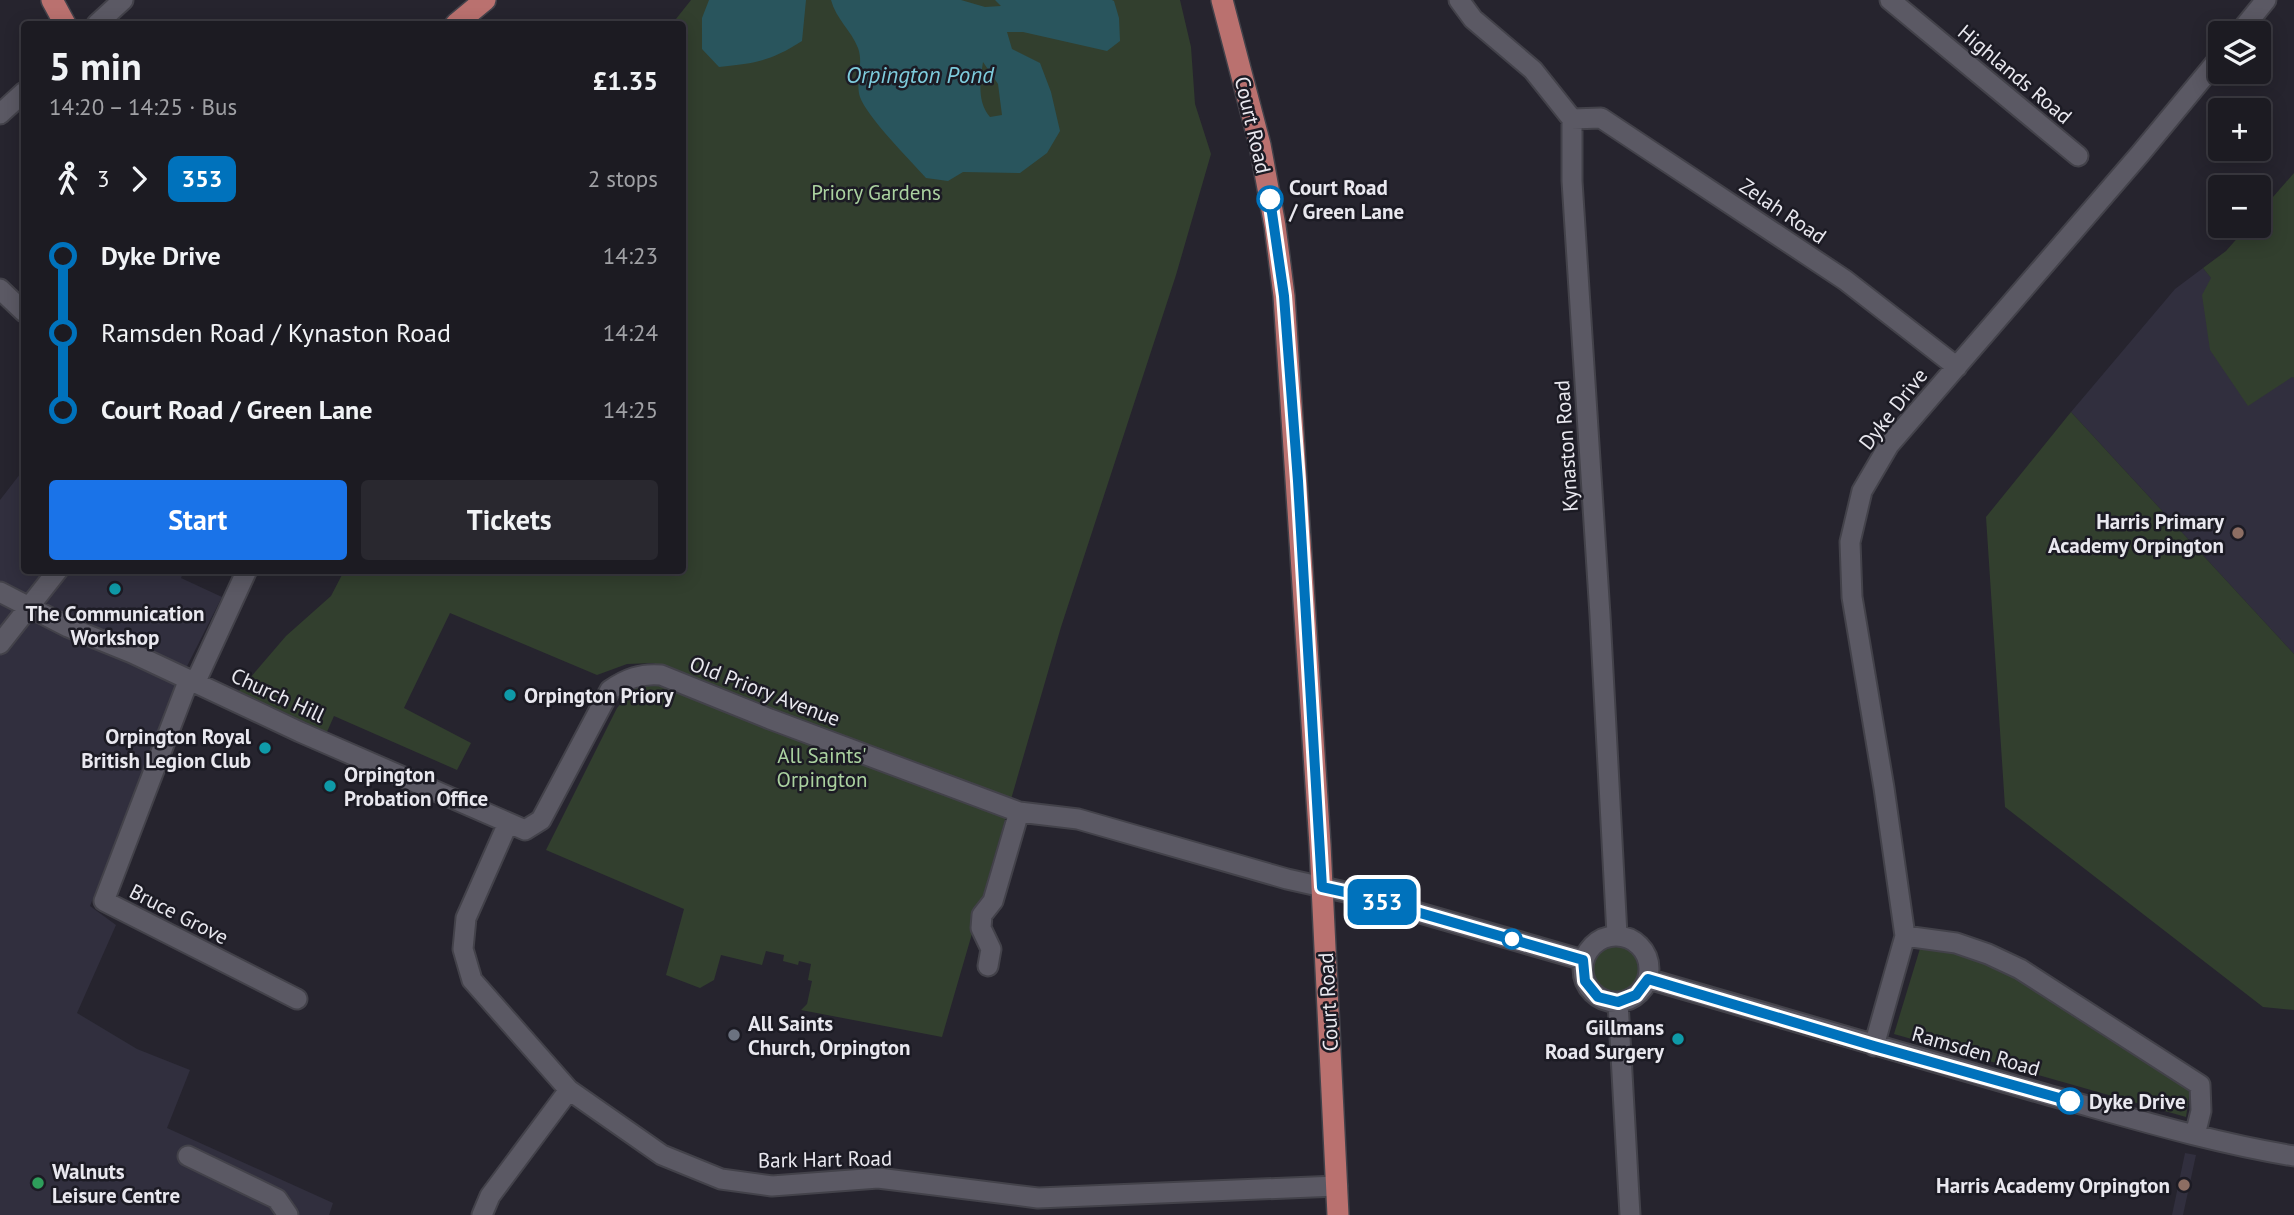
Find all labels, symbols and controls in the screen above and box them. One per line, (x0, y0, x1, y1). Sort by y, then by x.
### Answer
street label: Highlands Road (1952, 18, 2078, 130)
map controls (2208, 21, 2271, 238)
button: layers (2208, 21, 2271, 84)
text: 5 min (49, 41, 142, 90)
water label: Orpington Pond (846, 60, 995, 89)
text: £1.35 (593, 64, 658, 97)
street label: Court Road (1229, 74, 1277, 176)
text: 14:20 – 14:25 · Bus (49, 92, 237, 121)
button: + (2208, 98, 2271, 161)
icon: walk (49, 160, 87, 198)
icon: forward (120, 160, 158, 198)
text: 353 (182, 163, 222, 194)
text: 3 (97, 164, 110, 193)
text: 2 stops (588, 164, 658, 193)
street label: Zelah Road (1734, 172, 1832, 250)
place label: Court Road / Green Lane (1288, 174, 1404, 225)
button: − (2208, 175, 2271, 238)
park label: Priory Gardens (811, 179, 941, 206)
marker: Court Road / Green Lane (1257, 186, 1283, 212)
text: Dyke Drive (101, 239, 221, 272)
text: 14:23 (603, 241, 658, 270)
text: Ramsden Road / Kynaston Road (101, 316, 451, 349)
text: 14:24 (603, 318, 658, 347)
street label: Dyke Drive (1853, 363, 1933, 455)
street label: Kynaston Road (1548, 379, 1584, 513)
text: Court Road / Green Lane (101, 393, 372, 426)
text: 14:25 (603, 395, 658, 424)
button: Start (49, 480, 347, 560)
button: Tickets (361, 480, 658, 560)
place label: Harris Primary Academy Orpington (2048, 508, 2225, 559)
marker: Harris Primary Academy Orpington (2230, 525, 2246, 541)
marker: The Communication Workshop (107, 581, 123, 597)
place label: The Communication Workshop (26, 600, 204, 651)
street label: Old Priory Avenue (686, 650, 844, 732)
street label: Church Hill (227, 662, 329, 728)
place label: Orpington Priory (524, 682, 674, 709)
marker: Orpington Priory (502, 687, 518, 703)
place label: Orpington Royal British Legion Club (81, 723, 252, 774)
marker: Orpington Royal British Legion Club (257, 740, 273, 756)
park label: All Saints' Orpington (777, 742, 867, 793)
place label: Orpington Probation Office (344, 761, 488, 812)
marker: Orpington Probation Office (322, 778, 338, 794)
street label: Bruce Grove (125, 878, 233, 950)
line badge: 353 (1342, 879, 1422, 925)
text: 353 (1362, 886, 1402, 917)
unlabelled marker (1502, 929, 1522, 949)
street label: Court Road (1312, 952, 1344, 1052)
place label: All Saints Church, Orpington (748, 1010, 910, 1061)
place label: Gillmans Road Surgery (1545, 1014, 1665, 1065)
street label: Ramsden Road (1909, 1020, 2043, 1082)
marker: All Saints Church, Orpington (726, 1027, 742, 1043)
marker: Gillmans Road Surgery (1670, 1031, 1686, 1047)
marker: Dyke Drive (2057, 1088, 2083, 1114)
place label: Dyke Drive (2089, 1088, 2186, 1115)
street label: Bark Hart Road (758, 1144, 892, 1174)
place label: Walnuts Leisure Centre (52, 1158, 180, 1209)
place label: Harris Academy Orpington (1936, 1172, 2170, 1199)
marker: Walnuts Leisure Centre (30, 1175, 46, 1191)
marker: Harris Academy Orpington (2176, 1177, 2192, 1193)

